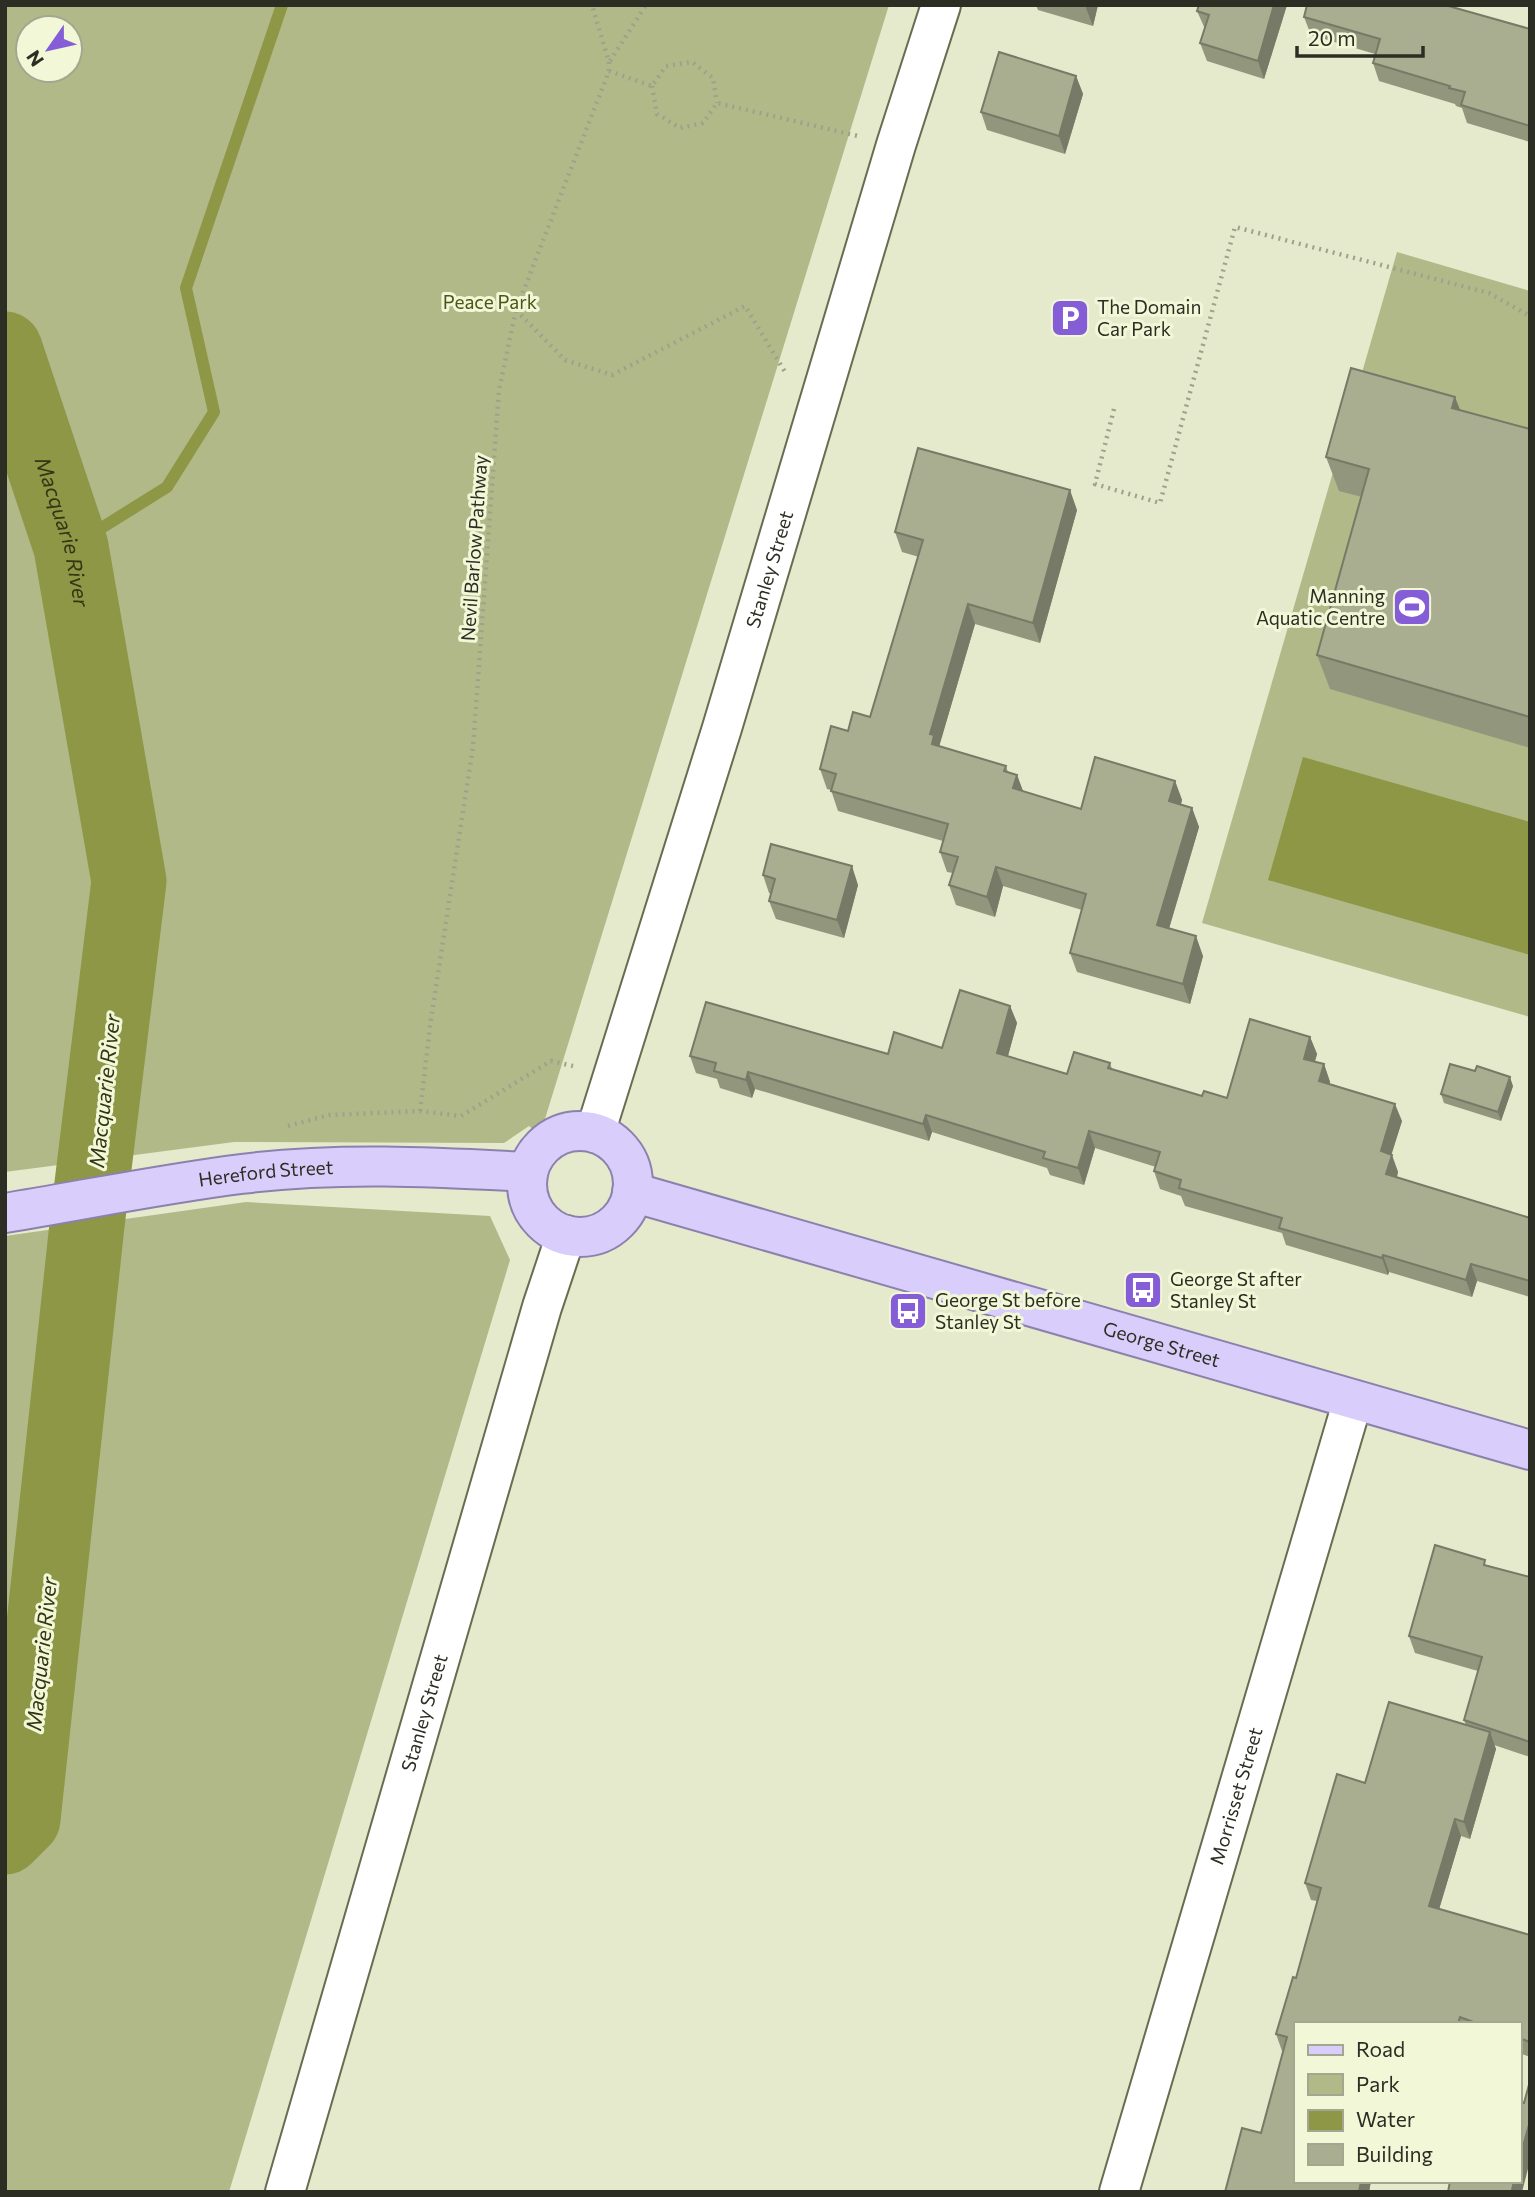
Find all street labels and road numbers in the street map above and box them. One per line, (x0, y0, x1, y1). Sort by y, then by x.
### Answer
street label: Nevil Barlow Pathway (456, 454, 491, 642)
street label: Stanley Street (740, 508, 797, 631)
street label: Hereford Street (197, 1155, 334, 1191)
street label: George Street (1101, 1316, 1223, 1371)
street label: Stanley Street (396, 1651, 452, 1774)
street label: Morrisset Street (1204, 1724, 1267, 1867)

